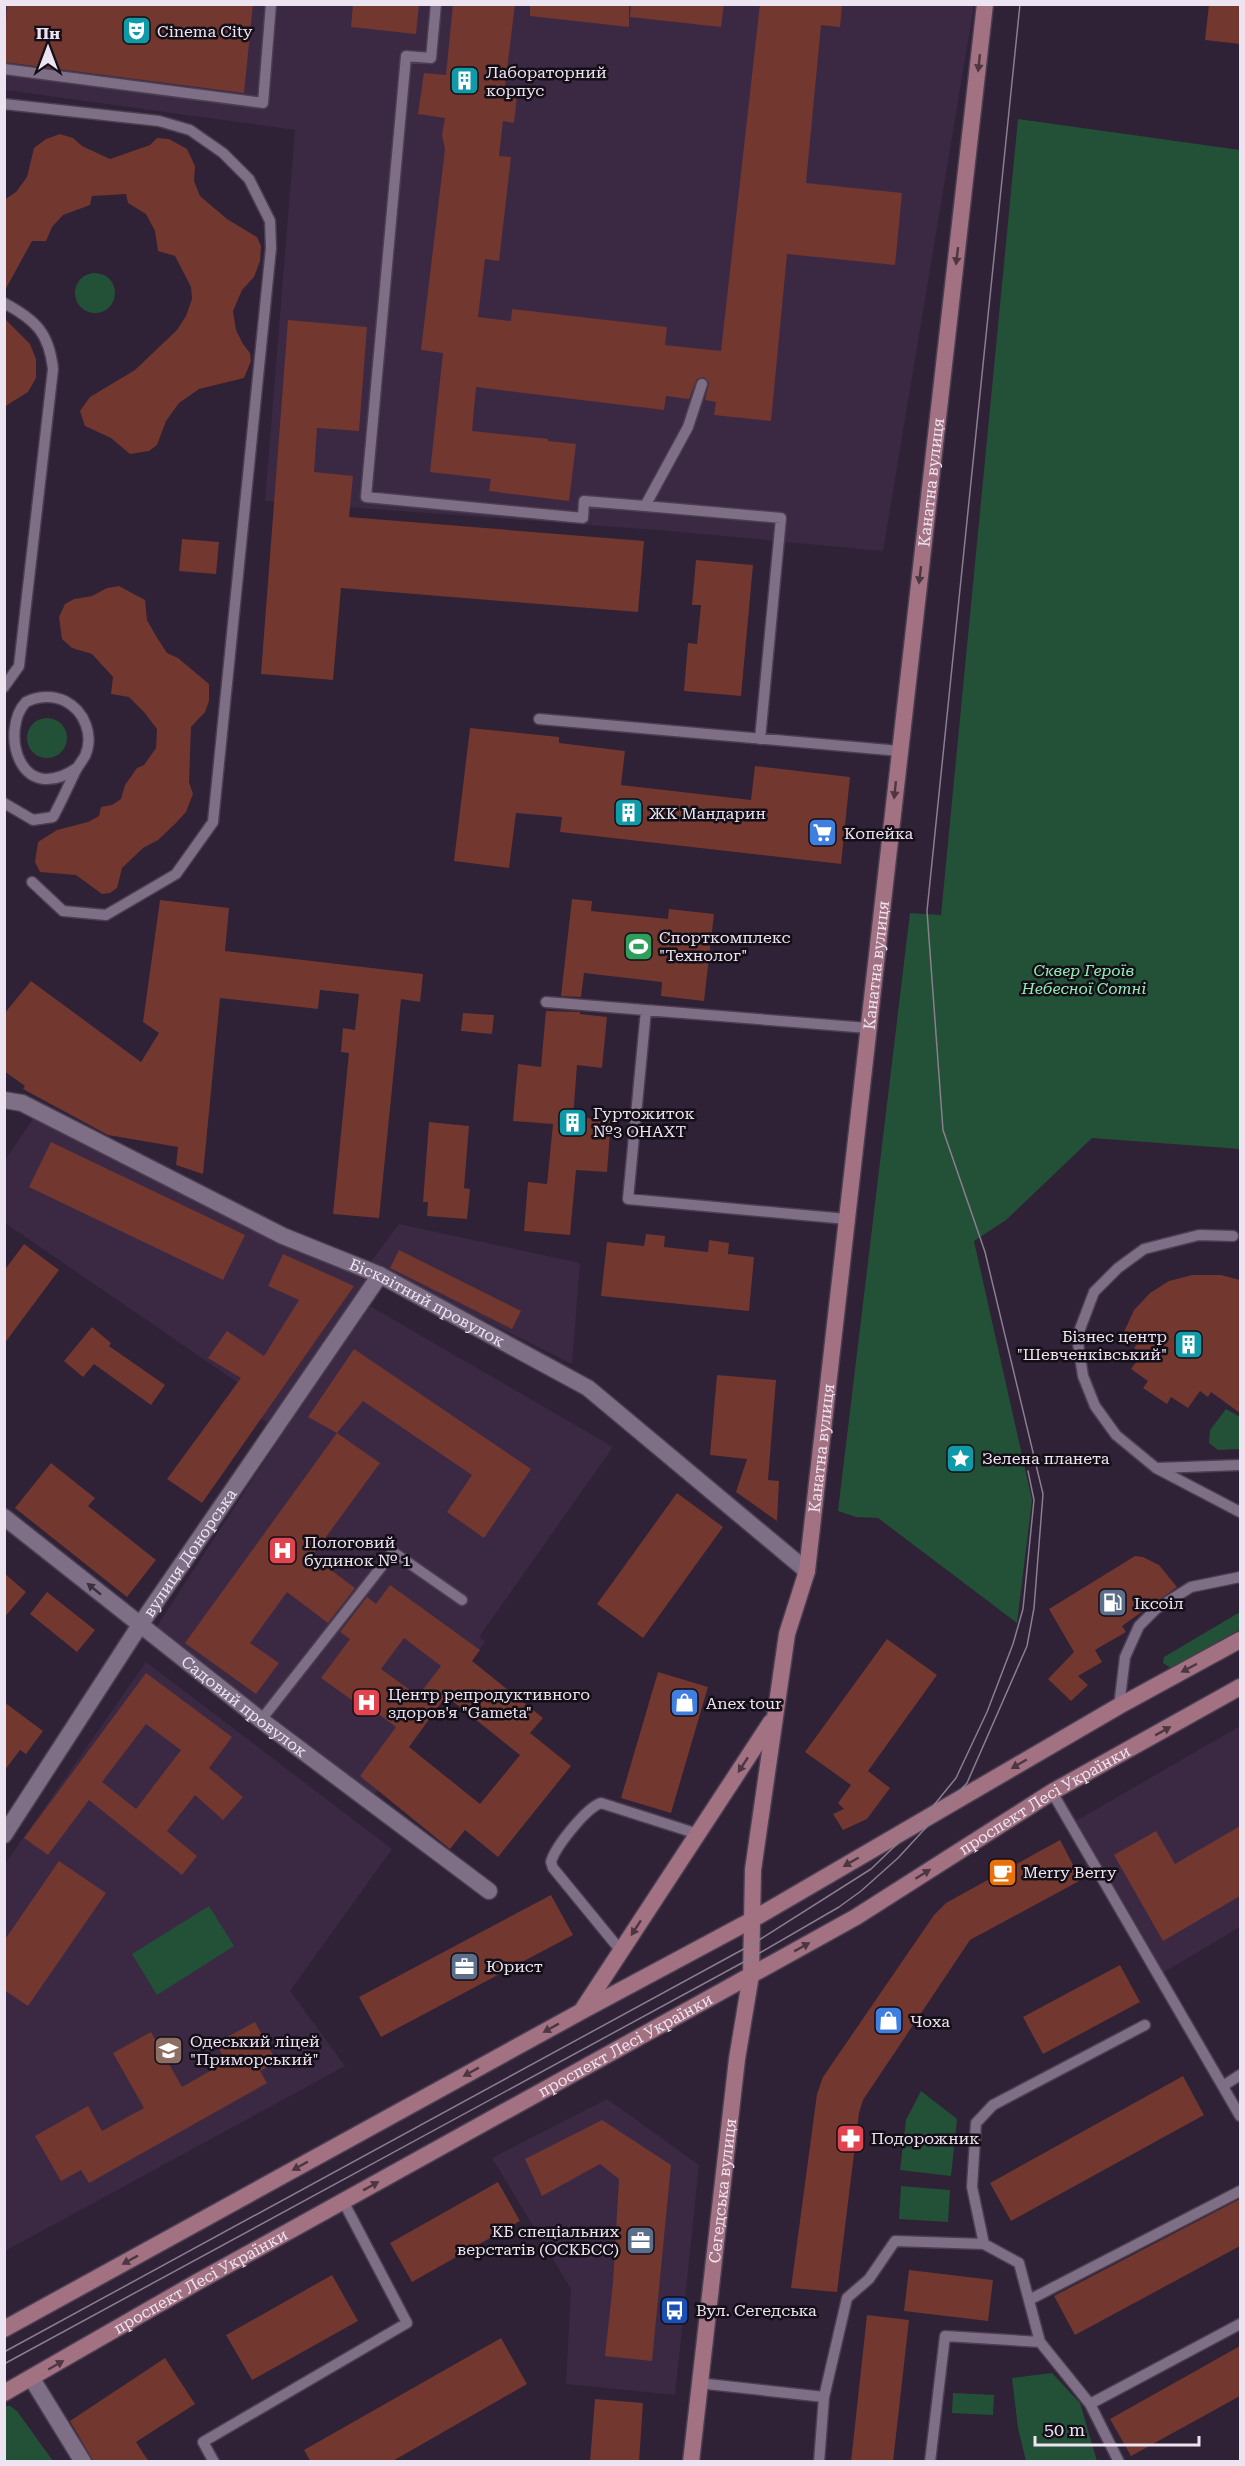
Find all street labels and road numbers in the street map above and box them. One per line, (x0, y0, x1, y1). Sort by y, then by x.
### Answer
street label: Канатна вулиця (914, 417, 948, 548)
street label: Канатна вулиця (860, 900, 893, 1031)
street label: Бісквітний провулок (347, 1255, 508, 1351)
street label: Канатна вулиця (805, 1383, 838, 1514)
street label: вулиця Донорська (139, 1485, 241, 1621)
street label: Садовий провулок (178, 1652, 311, 1761)
street label: проспект Лесі Українки (955, 1741, 1134, 1859)
street label: проспект Лесі Українки (535, 1989, 716, 2101)
street label: Сегедська вулиця (705, 2117, 740, 2264)
street label: проспект Лесі Українки (110, 2225, 291, 2338)

